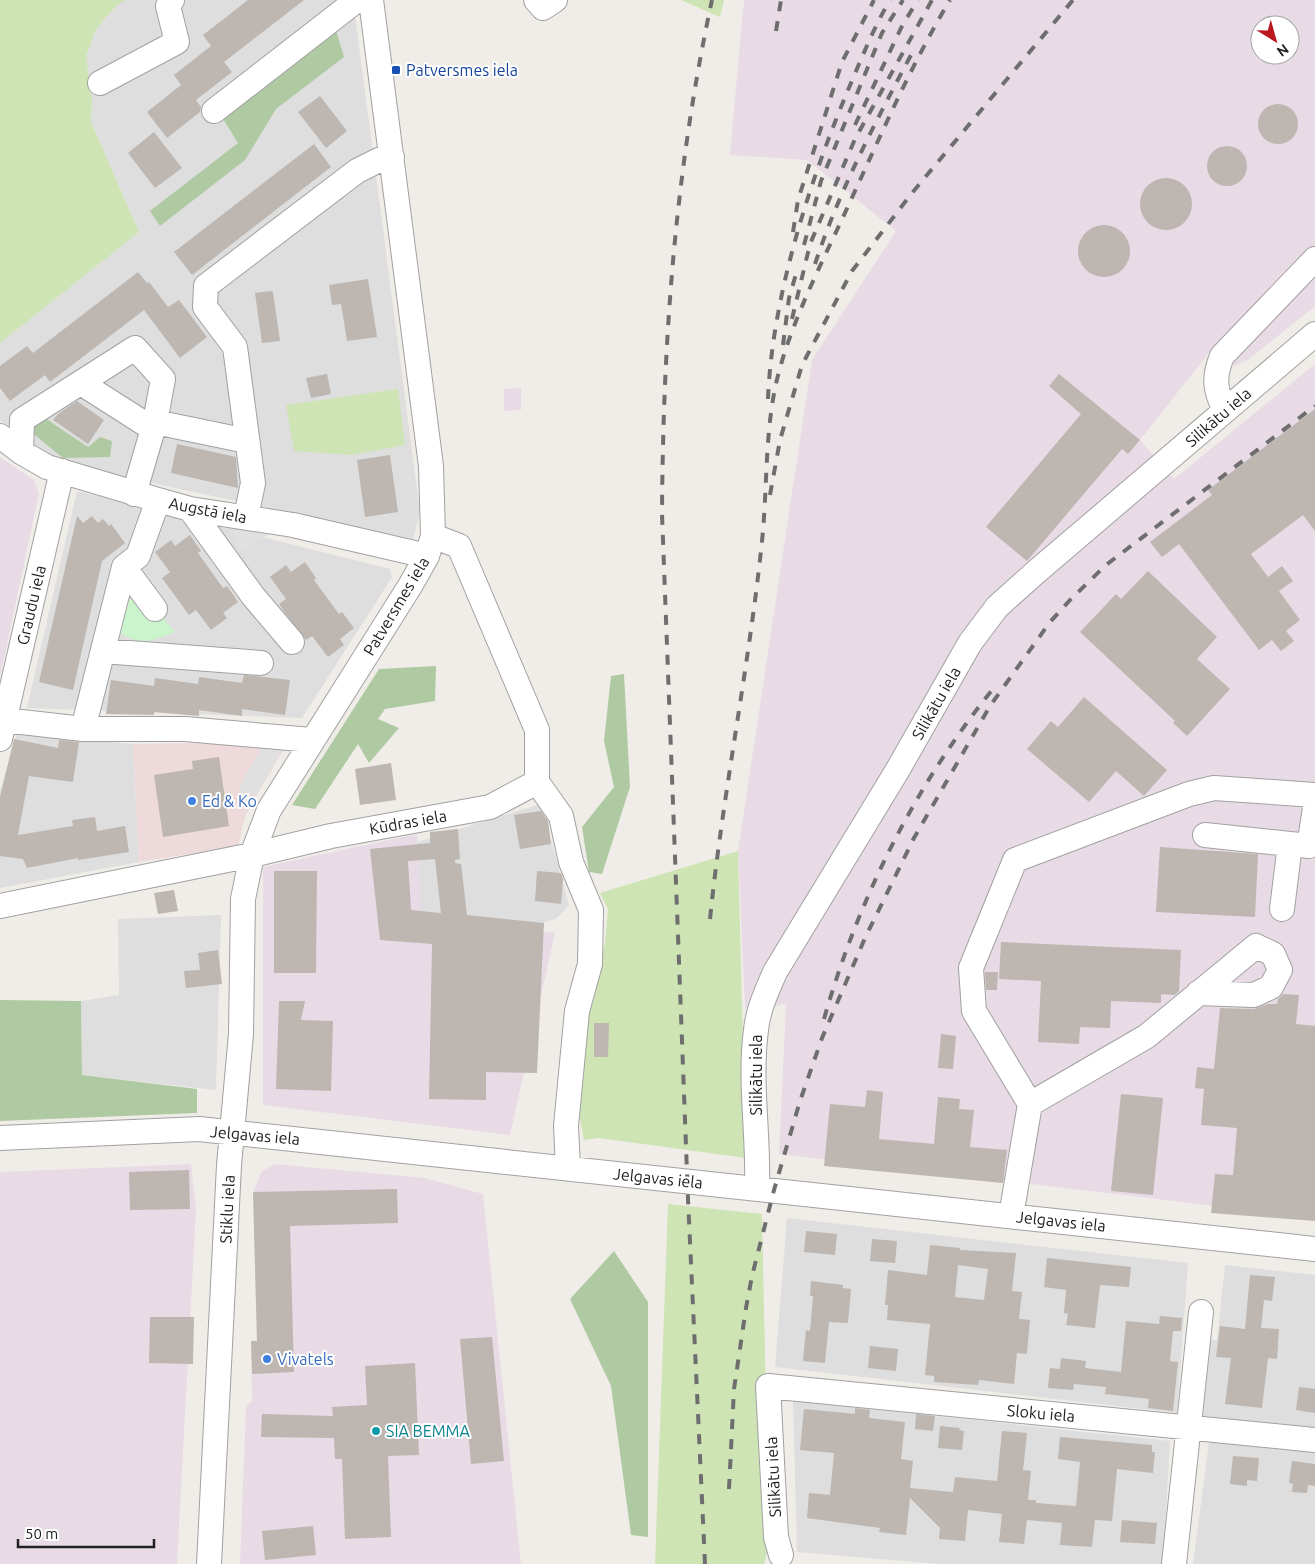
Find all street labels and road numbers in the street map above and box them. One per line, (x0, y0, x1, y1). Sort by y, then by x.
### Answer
street label: Silikātu iela (1182, 384, 1254, 450)
street label: Augstā iela (168, 494, 248, 526)
street label: Patversmes iela (359, 553, 433, 659)
street label: Graudu iela (13, 563, 49, 647)
street label: Silikātu iela (908, 663, 964, 743)
street label: Kūdras iela (368, 806, 448, 838)
street label: Silikātu iela (747, 1035, 765, 1115)
street label: Jelgavas iela (209, 1122, 301, 1148)
street label: Jelgavas iela (612, 1164, 704, 1192)
street label: Stiklu iela (216, 1174, 238, 1244)
street label: Jelgavas iela (1015, 1207, 1107, 1235)
street label: Sloku iela (1006, 1401, 1076, 1425)
street label: Silikātu iela (762, 1436, 784, 1518)

